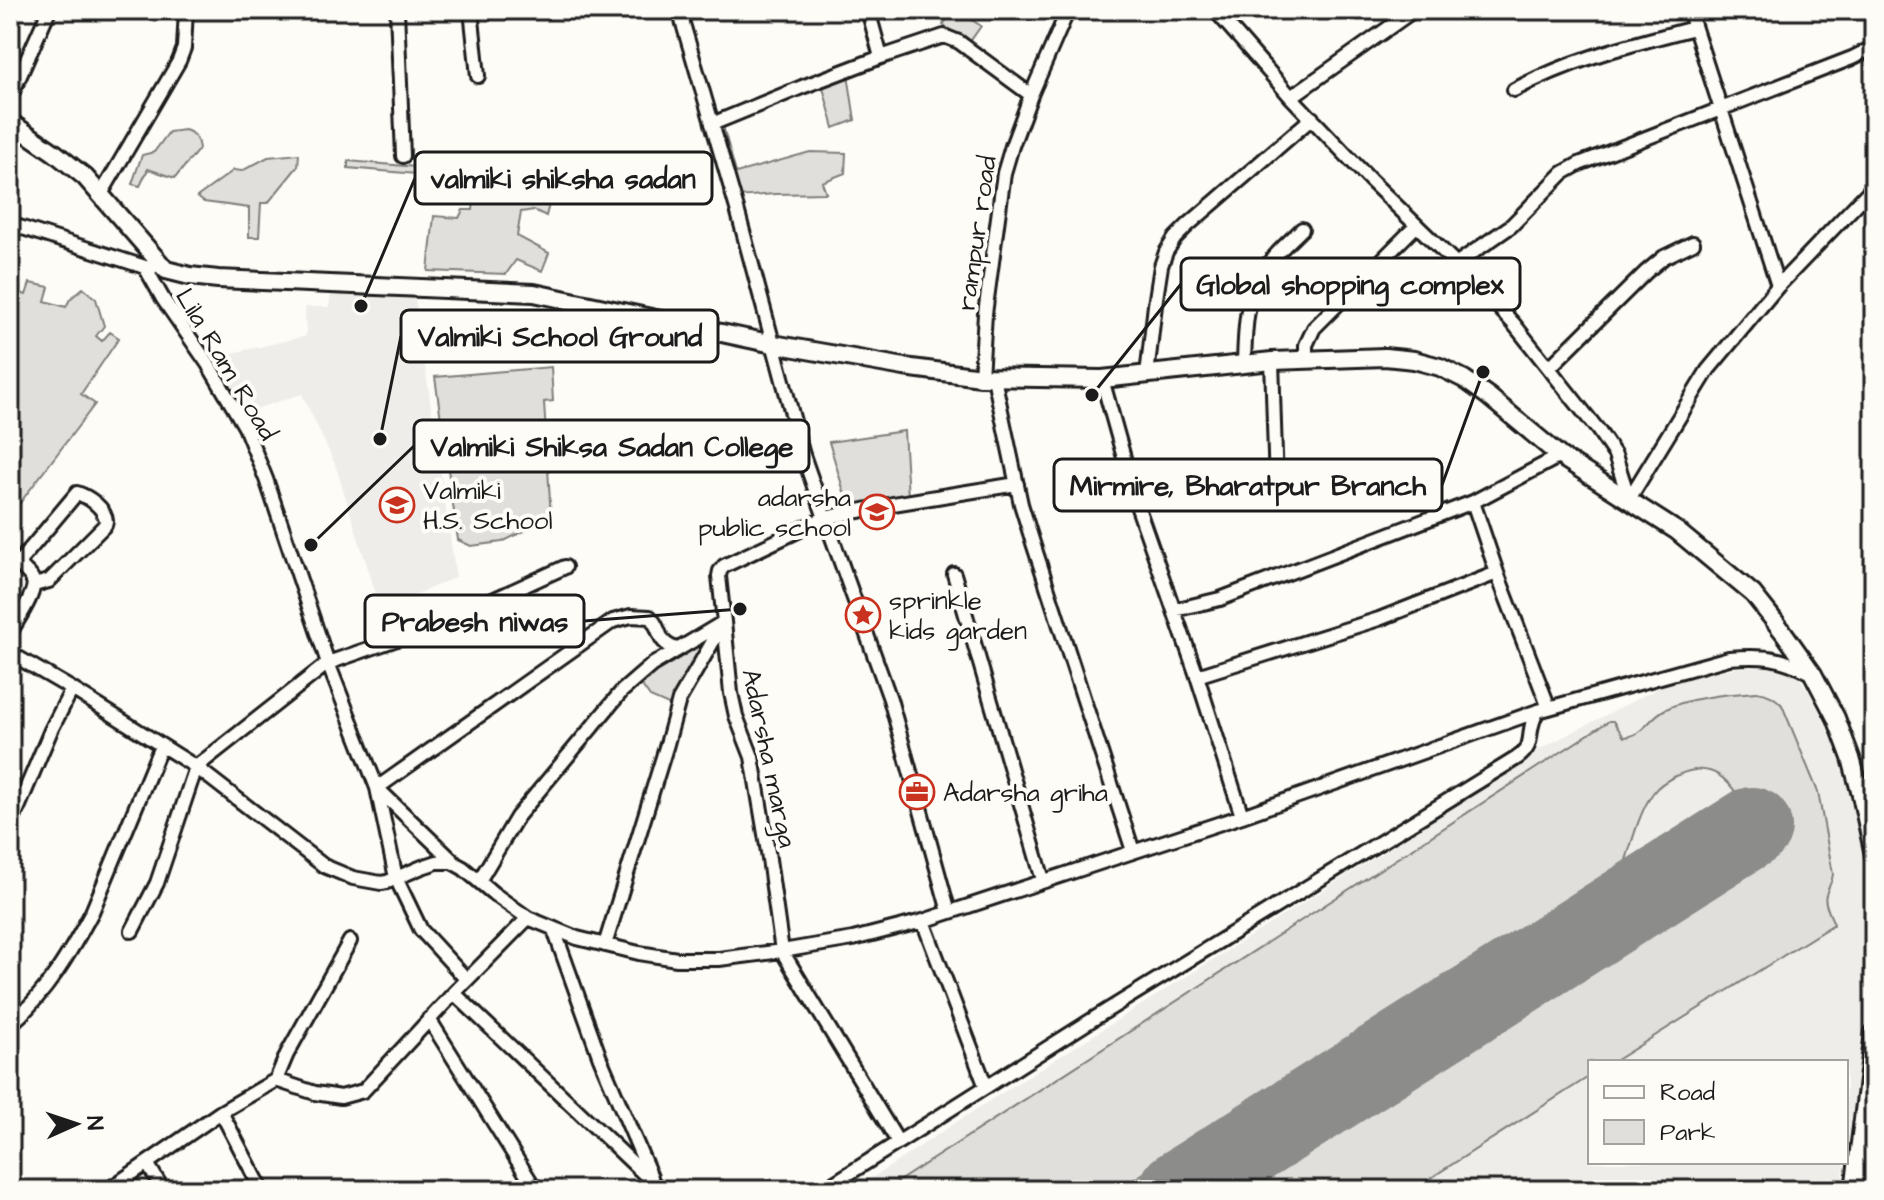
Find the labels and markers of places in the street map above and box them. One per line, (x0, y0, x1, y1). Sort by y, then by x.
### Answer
callout: valmiki shiksha sadan (415, 152, 712, 204)
callout: Global shopping complex (1181, 258, 1520, 310)
callout: Valmiki School Ground (401, 310, 718, 362)
callout: Valmiki Shiksa Sadan College (414, 420, 809, 472)
callout: Mirmire, Bharatpur Branch (1054, 459, 1442, 511)
place label: Valmiki H.S. School (423, 473, 553, 539)
place label: adarsha public school (698, 480, 851, 546)
school or university icon: Valmiki H.S. School (378, 486, 416, 524)
school or university icon: adarsha public school (858, 493, 896, 531)
place label: sprinkle kids garden (889, 583, 1027, 651)
callout: Prabesh niwas (365, 595, 584, 647)
place icon: sprinkle kids garden (844, 596, 882, 634)
office icon: Adarsha griha (898, 773, 936, 811)
place label: Adarsha griha (943, 775, 1108, 813)

